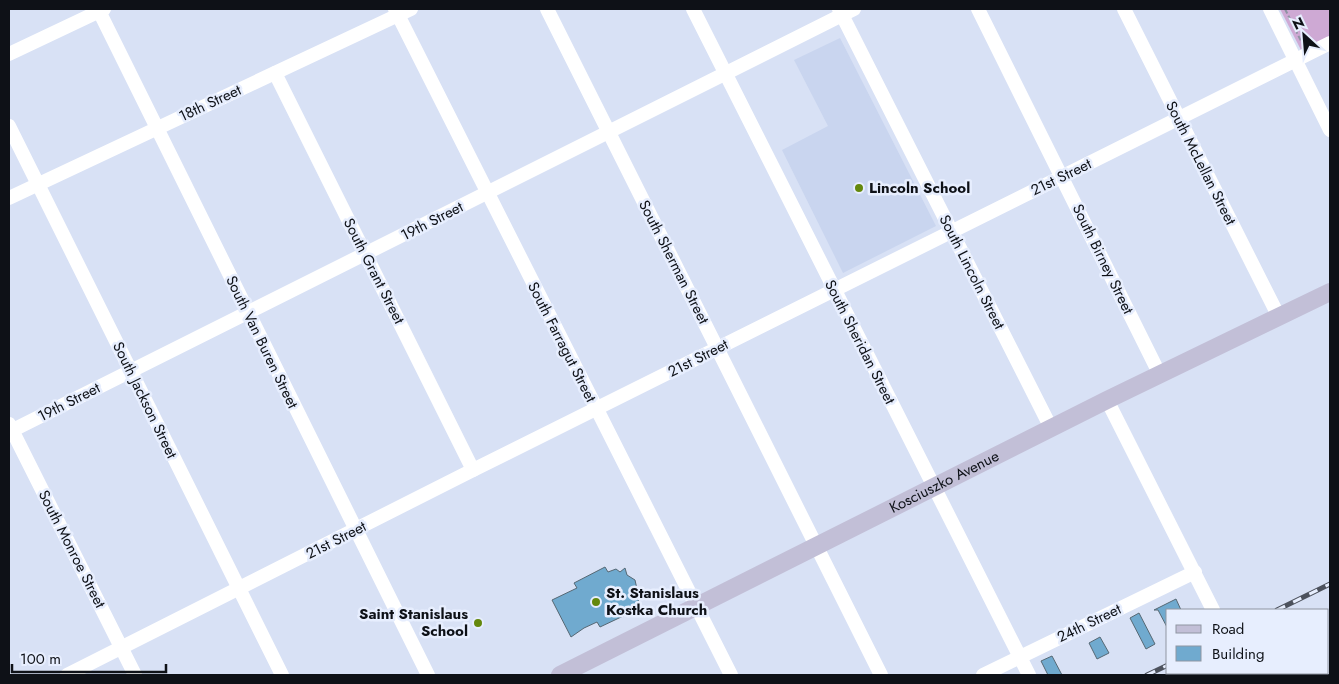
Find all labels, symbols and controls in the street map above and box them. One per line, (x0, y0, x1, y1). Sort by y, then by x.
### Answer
north arrow (1279, 10, 1329, 60)
text: N (1289, 12, 1308, 35)
street label: 18th Street (175, 79, 245, 127)
street label: South McLellan Street (1160, 97, 1242, 229)
street label: 21st Street (1027, 153, 1095, 201)
place label: Lincoln School (869, 177, 970, 199)
marker: Lincoln School (853, 182, 865, 194)
street label: 19th Street (397, 196, 467, 246)
street label: South Sherman Street (633, 196, 715, 328)
street label: South Birney Street (1067, 200, 1139, 318)
street label: South Lincoln Street (934, 211, 1011, 333)
street label: South Grant Street (338, 214, 410, 328)
street label: South Van Buren Street (220, 272, 304, 412)
street label: South Sheridan Street (819, 276, 901, 408)
street label: South Farragut Street (522, 278, 602, 406)
street label: 21st Street (664, 333, 732, 383)
street label: South Jackson Street (107, 338, 183, 462)
street label: 19th Street (34, 377, 104, 427)
street label: Kosciuszko Avenue (886, 445, 1003, 519)
street label: South Monroe Street (33, 486, 111, 612)
street label: 21st Street (302, 515, 370, 565)
place label: St. Stanislaus Kostka Church (606, 582, 707, 621)
marker: St. Stanislaus Kostka Church (590, 596, 602, 608)
street label: 24th Street (1053, 598, 1125, 648)
place label: Saint Stanislaus School (359, 603, 468, 642)
legend (1166, 609, 1329, 674)
marker: Saint Stanislaus School (472, 617, 484, 629)
text: Road (1212, 618, 1244, 640)
scale bar (12, 642, 166, 674)
text: Building (1212, 643, 1264, 665)
text: 100 m (20, 648, 61, 670)

